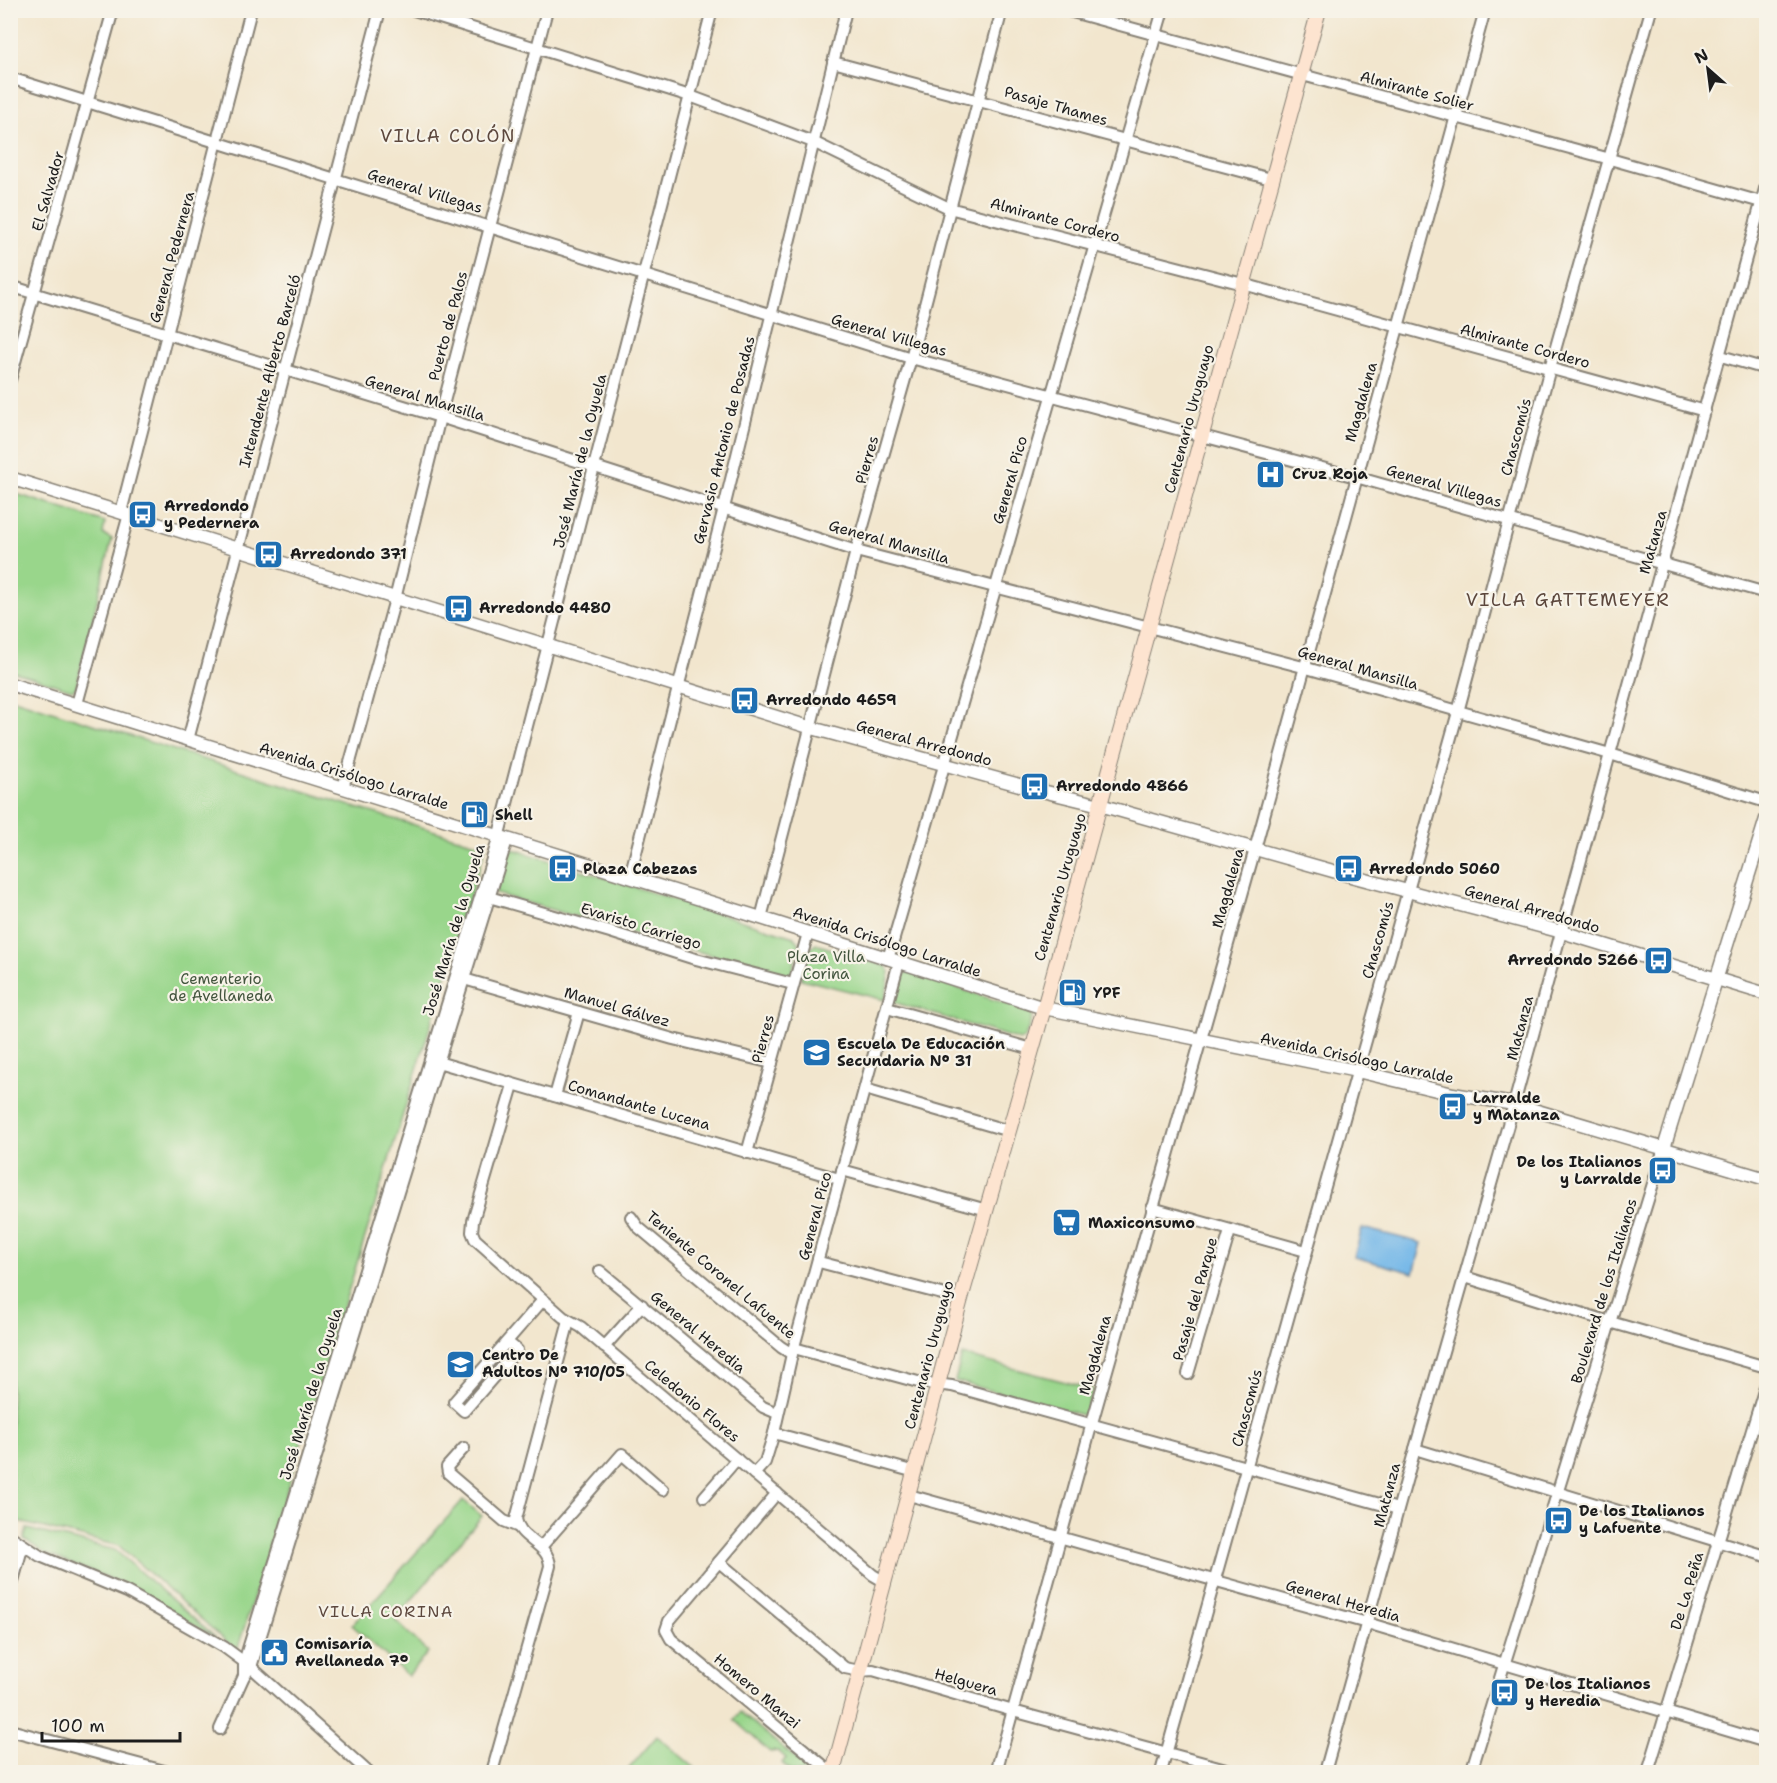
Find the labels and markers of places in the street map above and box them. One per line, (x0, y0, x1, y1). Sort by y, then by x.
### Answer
hospital icon: Cruz Roja (1255, 458, 1287, 490)
place label: Cruz Roja (1292, 464, 1368, 484)
place label: Arredondo y Pedernera (164, 496, 260, 533)
bus stop icon: Arredondo y Pedernera (127, 499, 159, 531)
bus stop icon: Arredondo 371 (253, 538, 285, 570)
place label: Arredondo 371 (290, 544, 407, 564)
bus stop icon: Arredondo 4480 (442, 592, 474, 624)
place label: Arredondo 4480 (479, 598, 611, 618)
bus stop icon: Arredondo 4659 (729, 684, 761, 716)
place label: Arredondo 4659 (766, 690, 897, 710)
bus stop icon: Arredondo 4866 (1019, 770, 1051, 802)
place label: Arredondo 4866 (1056, 776, 1188, 796)
fuel station icon: Shell (458, 799, 490, 831)
place label: Shell (495, 805, 533, 825)
bus stop icon: Plaza Cabezas (546, 853, 578, 885)
bus stop icon: Arredondo 5060 (1332, 853, 1364, 885)
place label: Plaza Cabezas (583, 859, 698, 879)
place label: Arredondo 5060 (1369, 859, 1500, 879)
bus stop icon: Arredondo 5266 (1643, 944, 1675, 976)
place label: Arredondo 5266 (1507, 950, 1638, 970)
fuel station icon: YPF (1056, 977, 1088, 1009)
place label: YPF (1093, 983, 1121, 1003)
place label: Escuela De Educación Secundaria Nº 31 (837, 1034, 1005, 1071)
school or university icon: Escuela De Educación Secundaria Nº 31 (800, 1037, 832, 1069)
place label: Larralde y Matanza (1473, 1088, 1560, 1125)
bus stop icon: Larralde y Matanza (1436, 1091, 1468, 1123)
place label: De los Italianos y Larralde (1516, 1152, 1642, 1189)
bus stop icon: De los Italianos y Larralde (1647, 1155, 1679, 1187)
supermarket icon: Maxiconsumo (1051, 1207, 1083, 1239)
place label: Maxiconsumo (1088, 1213, 1195, 1233)
place label: Centro De Adultos Nº 710/05 (482, 1345, 625, 1382)
school or university icon: Centro De Adultos Nº 710/05 (445, 1348, 477, 1380)
place label: De los Italianos y Lafuente (1579, 1501, 1705, 1538)
bus stop icon: De los Italianos y Lafuente (1542, 1504, 1574, 1536)
place label: Comisaría Avellaneda 7° (295, 1634, 409, 1671)
public building icon: Comisaría Avellaneda 7° (258, 1637, 290, 1669)
place label: De los Italianos y Heredia (1525, 1674, 1651, 1711)
bus stop icon: De los Italianos y Heredia (1488, 1677, 1520, 1709)

